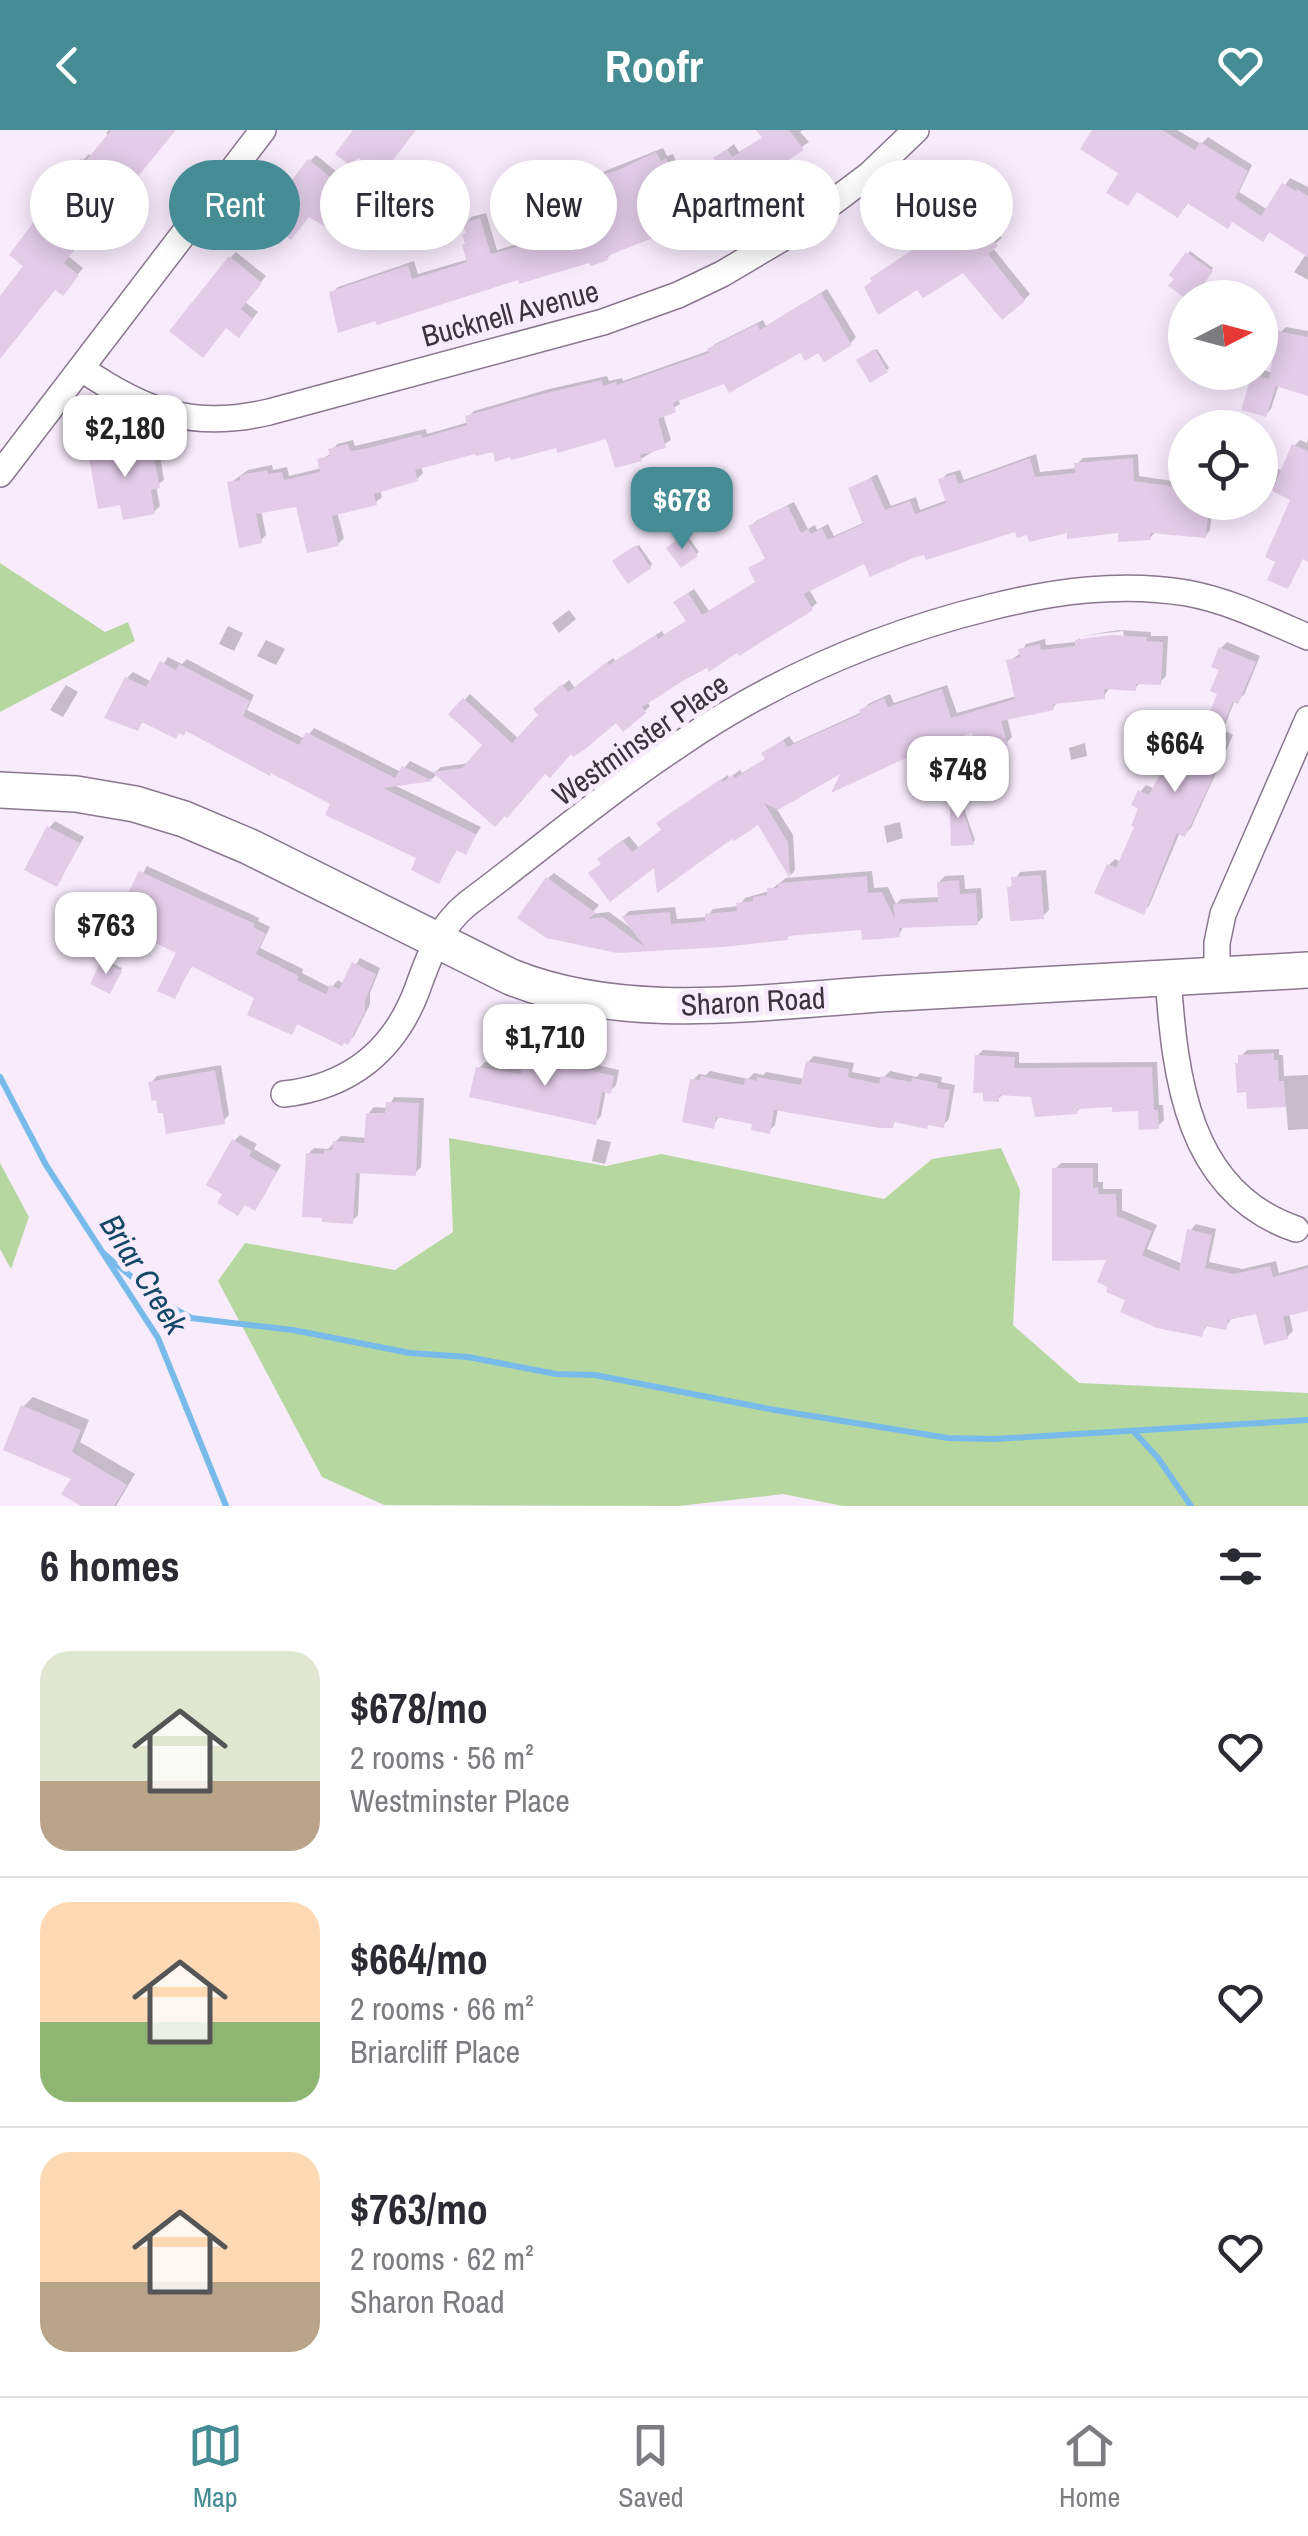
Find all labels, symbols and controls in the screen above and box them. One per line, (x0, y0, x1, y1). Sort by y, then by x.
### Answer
text: Roofr (605, 35, 703, 96)
icon: back (40, 38, 95, 93)
icon: heart (1213, 38, 1268, 93)
chip: Buy (30, 160, 149, 250)
chip: Rent (169, 160, 300, 250)
chip: Filters (320, 160, 470, 250)
chip: New (490, 160, 617, 250)
chip: Apartment (637, 160, 840, 250)
chip: House (860, 160, 1013, 250)
street label: Bucknell Avenue (417, 270, 603, 356)
north arrow (1168, 280, 1278, 390)
map controls (1168, 280, 1278, 520)
pin: $2,180 (44, 395, 206, 480)
text: $2,180 (85, 406, 165, 449)
button: locate (1168, 410, 1278, 520)
pin: $678 (623, 467, 741, 552)
text: $678 (653, 478, 711, 521)
street label: Westminster Place (544, 664, 736, 814)
pin: $664 (1116, 710, 1234, 795)
text: $664 (1146, 721, 1204, 764)
pin: $748 (899, 736, 1017, 821)
text: $748 (929, 747, 987, 790)
pin: $763 (47, 892, 165, 977)
text: $763 (77, 903, 135, 946)
street label: Sharon Road (680, 977, 826, 1025)
pin: $1,710 (464, 1004, 626, 1089)
text: $1,710 (505, 1015, 585, 1058)
water label: Briar Creek (90, 1206, 198, 1343)
text: 6 homes (40, 1538, 180, 1594)
icon: filters (1213, 1539, 1268, 1594)
text: $678/mo (350, 1680, 488, 1736)
icon: home (120, 1691, 240, 1811)
icon: heart (1213, 1724, 1268, 1779)
text: 2 rooms · 56 m² (350, 1736, 534, 1779)
text: Westminster Place (350, 1779, 570, 1822)
text: $664/mo (350, 1931, 488, 1987)
icon: home (120, 1942, 240, 2062)
icon: heart (1213, 1975, 1268, 2030)
text: 2 rooms · 66 m² (350, 1987, 534, 2030)
text: Briarcliff Place (350, 2030, 520, 2073)
text: $763/mo (350, 2181, 488, 2237)
icon: home (120, 2192, 240, 2312)
icon: heart (1213, 2225, 1268, 2280)
text: 2 rooms · 62 m² (350, 2237, 534, 2280)
text: Sharon Road (350, 2280, 505, 2323)
tab: Map (188, 2418, 243, 2516)
tab: Saved (618, 2418, 683, 2516)
tab: Home (1059, 2418, 1120, 2516)

